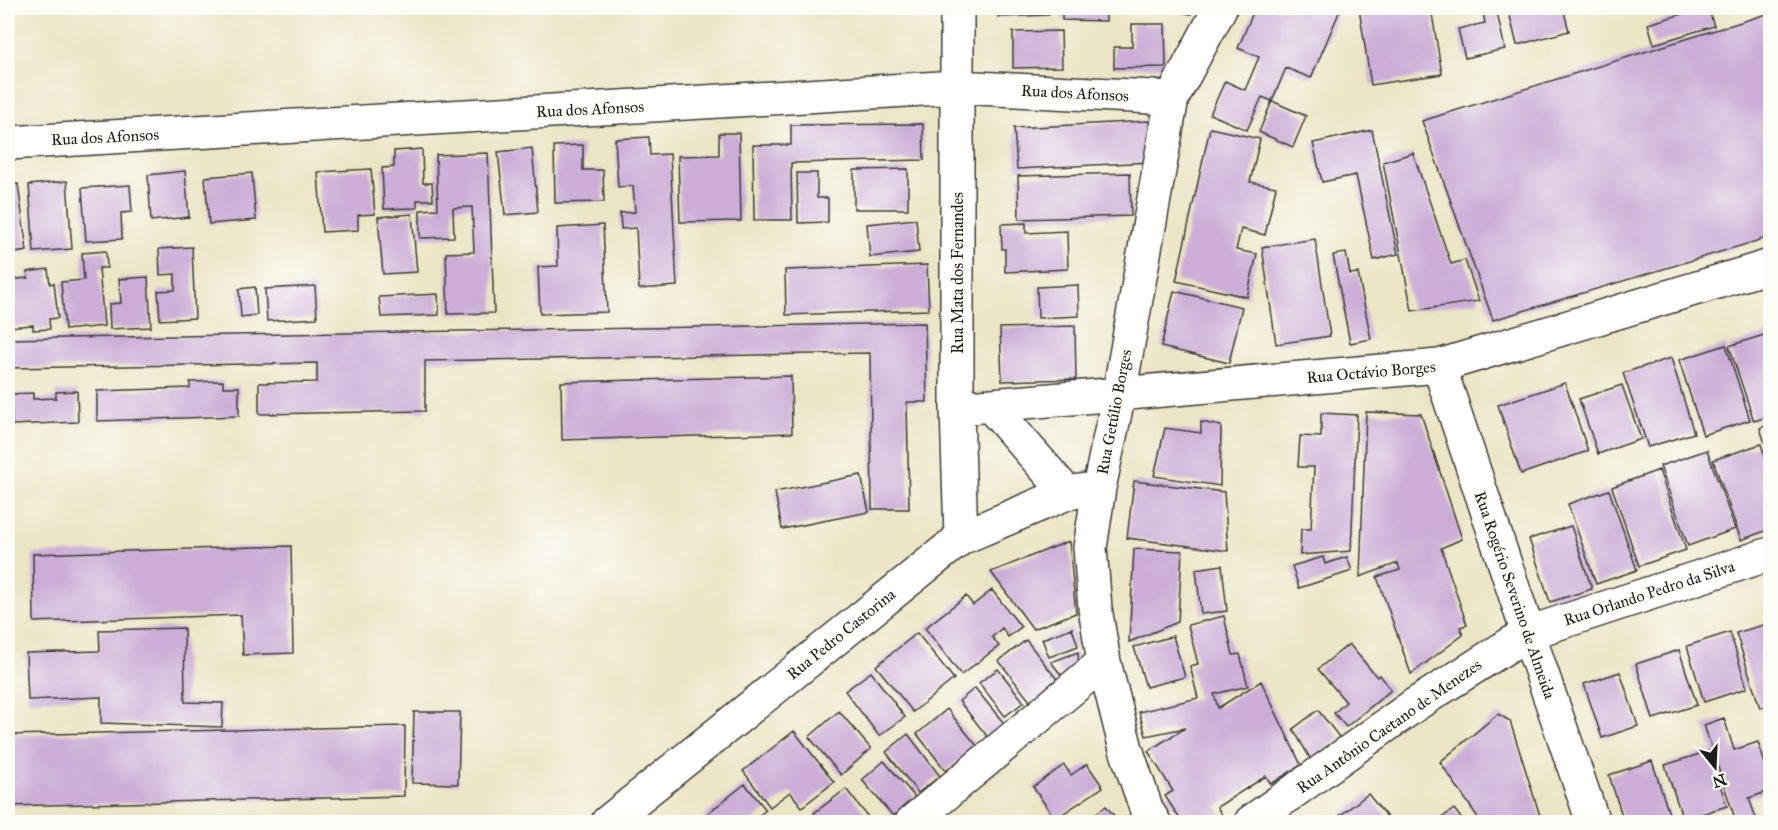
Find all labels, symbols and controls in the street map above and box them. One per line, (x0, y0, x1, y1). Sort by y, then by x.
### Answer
street label: Rua dos Afonsos (1021, 81, 1130, 105)
street label: Rua dos Afonsos (536, 97, 645, 121)
street label: Rua dos Afonsos (51, 125, 160, 149)
street label: Rua Mata dos Fernandes (948, 192, 967, 354)
street label: Rua Getúlio Borges (1093, 348, 1136, 477)
street label: Rua Octávio Borges (1306, 357, 1437, 388)
street label: Rua Rogério Severino de Almeida (1470, 489, 1560, 702)
street label: Rua Orlando Pedro da Silva (1561, 556, 1737, 630)
street label: Rua Pedro Castorina (783, 584, 899, 684)
street label: Rua Antônio Caetano de Menezes (1293, 655, 1485, 797)
north arrow (1685, 737, 1745, 797)
text: N (1710, 770, 1729, 792)

